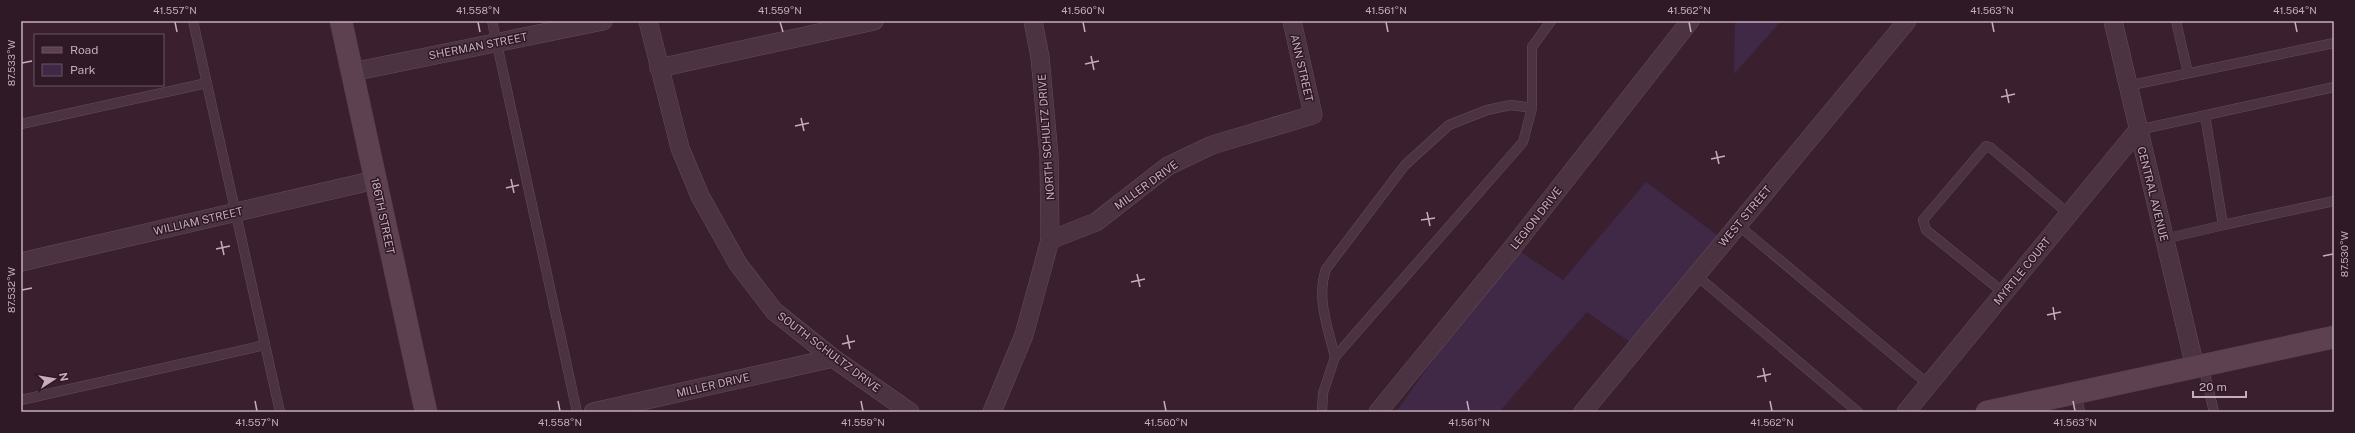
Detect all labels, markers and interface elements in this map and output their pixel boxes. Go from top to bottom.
text: 41.557°N [153,4,197,16]
text: 41.558°N [456,4,500,16]
text: 41.559°N [758,4,802,16]
text: 41.560°N [1061,4,1105,16]
text: 41.561°N [1365,4,1407,16]
text: 41.562°N [1667,4,1711,16]
text: 41.563°N [1970,4,2014,16]
text: 41.564°N [2273,4,2317,16]
street label: SHERMAN STREET [428,30,529,61]
street label: ANN STREET [1288,33,1316,103]
legend [34,34,164,86]
text: 87.533°W [5,39,17,86]
text: Road [70,43,98,57]
text: Park [70,63,96,77]
street label: NORTH SCHULTZ DRIVE [1036,73,1056,200]
street label: CENTRAL AVENUE [2135,145,2171,243]
street label: MILLER DRIVE [1112,158,1180,212]
street label: 186TH STREET [369,177,397,256]
street label: WEST STREET [1716,183,1774,249]
street label: LEGION DRIVE [1508,184,1564,252]
street label: WILLIAM STREET [152,205,244,237]
text: 87.530°W [2338,230,2350,277]
street label: MYRTLE COURT [1991,235,2053,307]
text: 87.532°W [5,266,17,313]
street label: SOUTH SCHULTZ DRIVE [775,309,883,395]
north arrow [34,359,74,399]
text: N [57,371,71,382]
street label: MILLER DRIVE [675,371,751,399]
scale bar [2193,373,2246,399]
text: 20 m [2199,380,2227,394]
text: 41.557°N [235,416,279,428]
text: 41.558°N [538,416,582,428]
text: 41.559°N [841,416,885,428]
text: 41.560°N [1144,416,1188,428]
text: 41.561°N [1448,416,1490,428]
text: 41.562°N [1750,416,1794,428]
text: 41.563°N [2053,416,2097,428]

